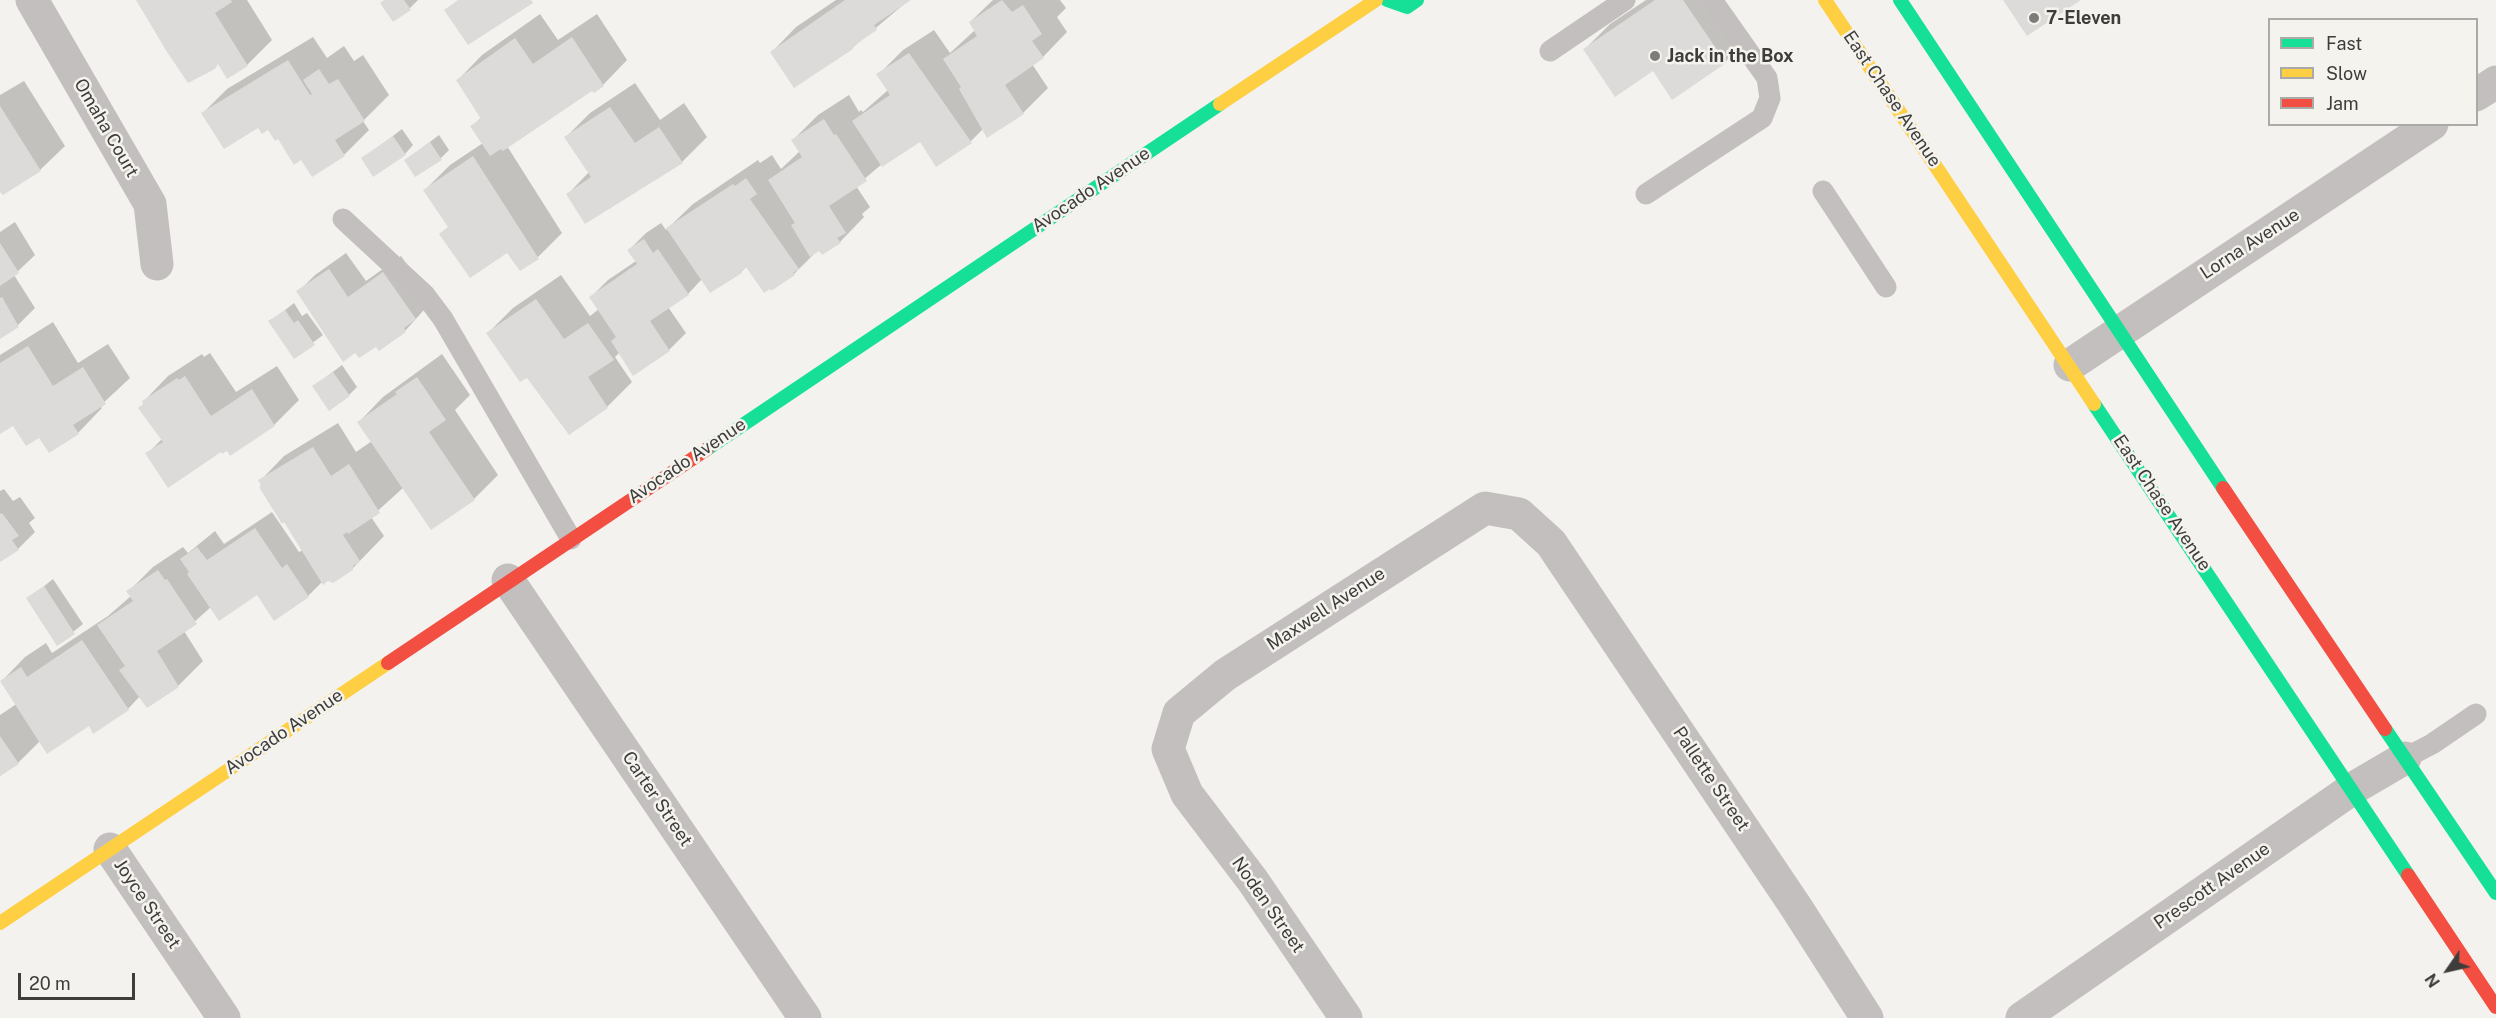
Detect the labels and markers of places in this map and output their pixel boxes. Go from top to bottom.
place label: 7-Eleven [2046,7,2121,29]
marker: 7-Eleven [2027,11,2041,25]
place label: Jack in the Box [1667,45,1794,67]
marker: Jack in the Box [1648,49,1662,63]

